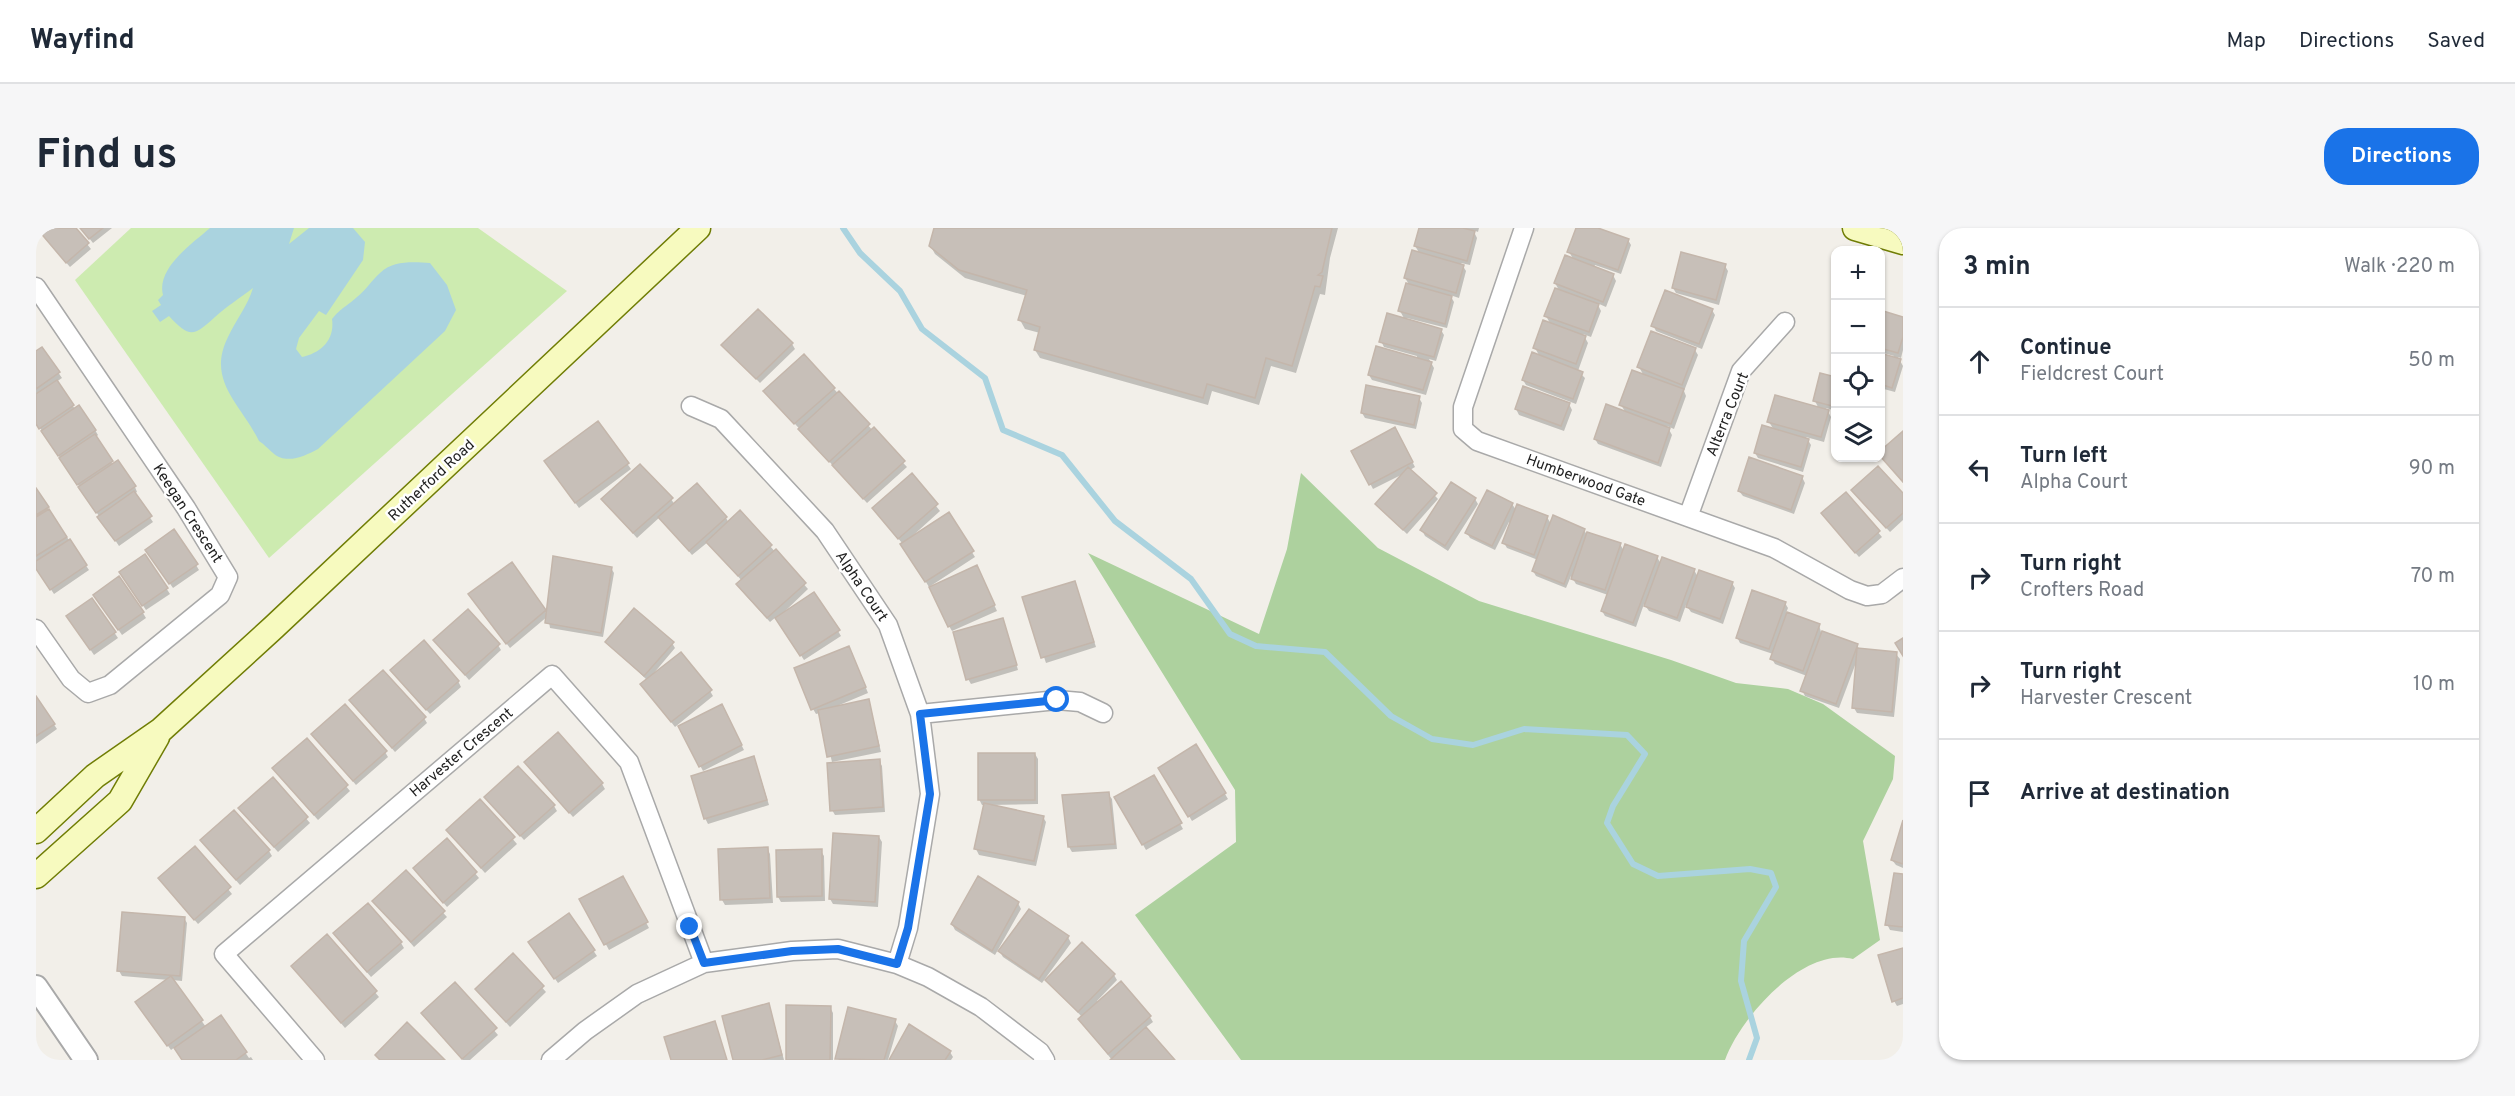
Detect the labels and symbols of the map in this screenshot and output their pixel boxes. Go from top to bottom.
street label: Alterra Court [1703,370,1754,459]
street label: Rutherford Road [385,436,479,526]
street label: Humberwood Gate [1523,451,1648,512]
street label: Keegan Crescent [148,461,226,567]
street label: Alpha Court [830,548,891,626]
route start [1043,686,1069,712]
street label: Harvester Crescent [406,704,518,802]
route end [676,913,702,939]

